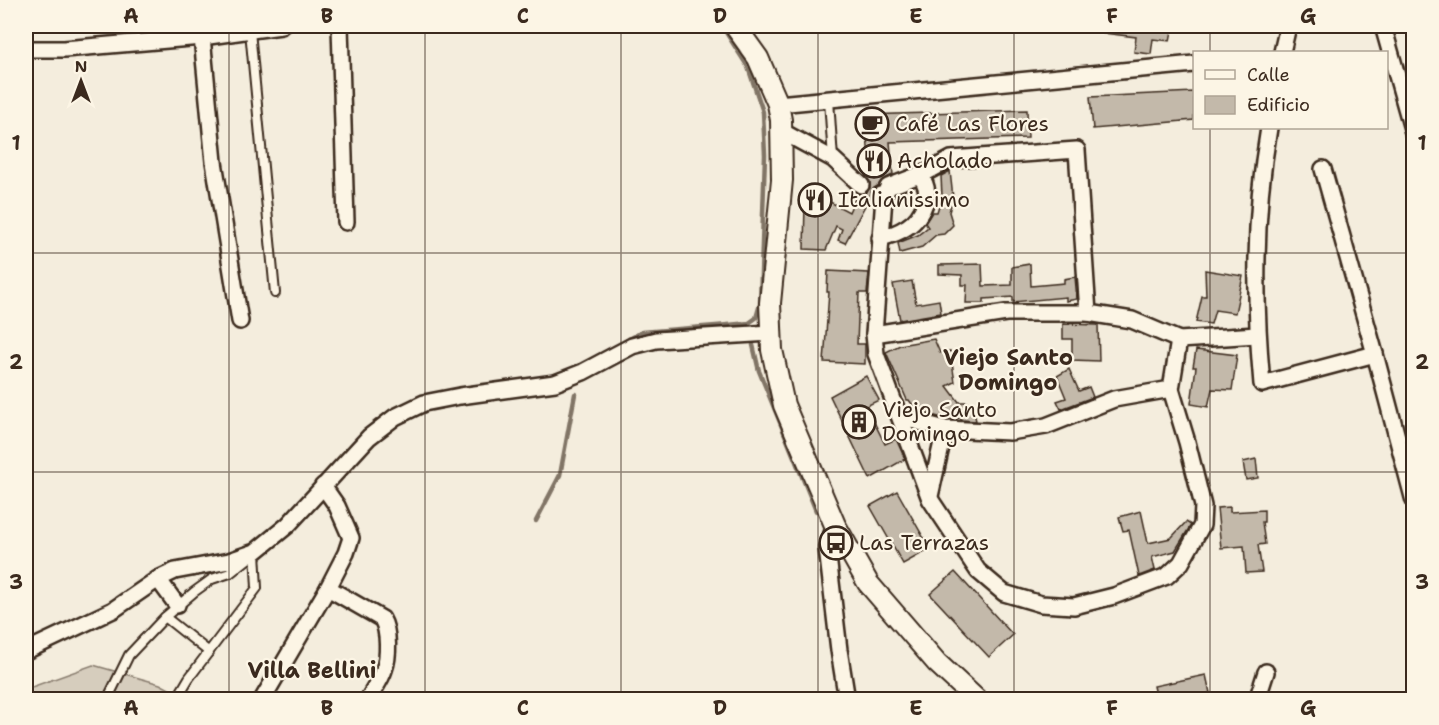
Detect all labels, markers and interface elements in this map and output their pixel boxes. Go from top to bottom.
text: A [123,3,139,29]
text: B [321,3,333,29]
text: C [517,3,529,29]
text: D [713,3,727,29]
text: E [909,3,923,29]
text: F [1106,3,1118,29]
text: G [1300,3,1316,29]
north arrow [51,51,111,111]
legend [1193,51,1388,129]
text: N [75,56,87,77]
text: Calle [1247,63,1290,87]
text: Edificio [1247,93,1310,117]
cafe icon: Café Las Flores [854,106,890,142]
place label: Café Las Flores [895,110,1049,138]
text: 1 [11,130,21,156]
text: 1 [1417,130,1427,156]
restaurant icon: Acholado [856,143,892,179]
place label: Acholado [897,147,993,175]
restaurant icon: Italianissimo [797,182,833,218]
place label: Italianissimo [838,186,970,214]
district label: Viejo Santo Domingo [943,343,1073,397]
text: 2 [9,349,23,375]
text: 2 [1415,349,1429,375]
place label: Viejo Santo Domingo [882,396,997,448]
building icon: Viejo Santo Domingo [841,404,877,440]
bus stop icon: Las Terrazas [818,525,854,561]
place label: Las Terrazas [859,529,989,557]
text: 3 [9,569,23,595]
text: 3 [1415,569,1429,595]
district label: Villa Bellini [248,656,376,685]
text: A [123,695,139,721]
text: B [321,695,333,721]
text: C [517,695,529,721]
text: D [713,695,727,721]
text: E [909,695,923,721]
text: F [1106,695,1118,721]
text: G [1300,695,1316,721]

